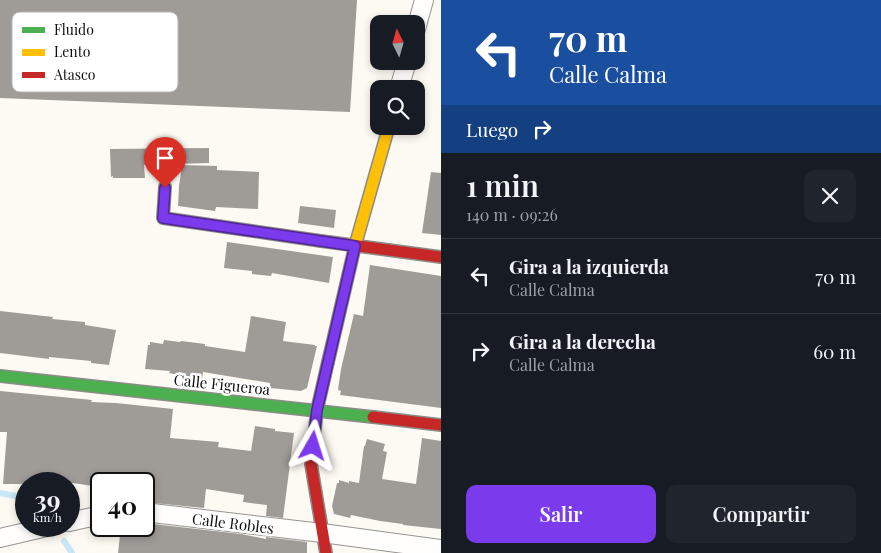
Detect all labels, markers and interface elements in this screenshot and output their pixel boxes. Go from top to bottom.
legend [12,12,178,92]
text: 70 m [549,14,627,61]
north arrow [370,15,425,70]
map controls [370,15,425,135]
text: Fluido [54,20,94,39]
icon: left [466,20,531,85]
text: Lento [54,42,91,61]
text: Calle Calma [549,59,667,89]
text: Atasco [53,65,96,84]
button: search [370,80,425,135]
icon: right [528,115,556,143]
text: Luego [466,116,518,142]
pin [144,137,186,188]
icon: arrive [151,144,179,172]
text: 1 min [466,165,539,205]
button: close [804,170,856,222]
text: 140 m · 09:26 [466,204,558,225]
text: Gira a la izquierda [509,253,669,279]
icon: left [466,262,494,290]
text: 70 m [815,263,856,289]
text: Calle Calma [509,279,595,300]
text: Gira a la derecha [509,328,656,354]
icon: right [466,337,494,365]
text: 60 m [813,338,856,364]
text: Calle Calma [509,354,595,375]
street label: Calle Figueroa [173,369,272,399]
position arrow [286,419,338,471]
speed limit sign: 40 [90,472,155,537]
text: 39 [34,482,61,515]
button: Salir [466,485,656,543]
button: Compartir [666,485,856,543]
street label: Calle Robles [191,508,275,538]
text: km/h [33,509,62,525]

